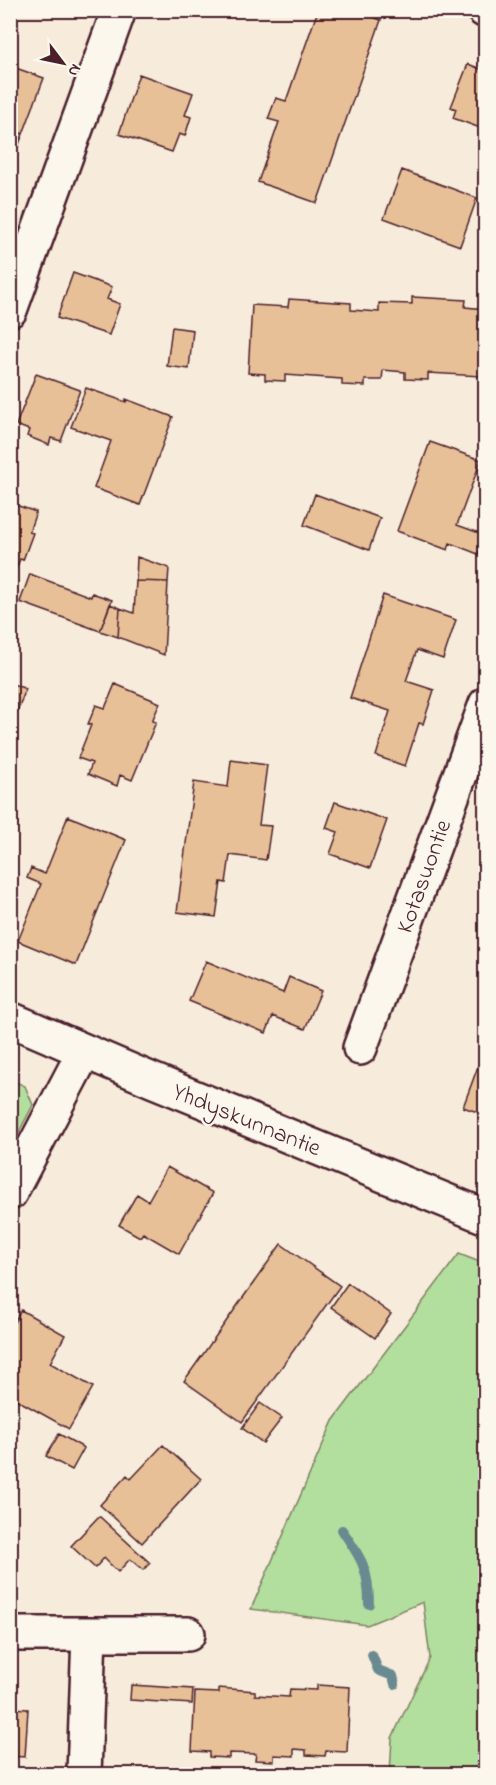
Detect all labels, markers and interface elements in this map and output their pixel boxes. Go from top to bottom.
north arrow [33,33,93,93]
text: N [61,59,87,81]
street label: Kotasuontie [389,815,462,939]
street label: Yhdyskunnantie [166,1076,326,1168]

